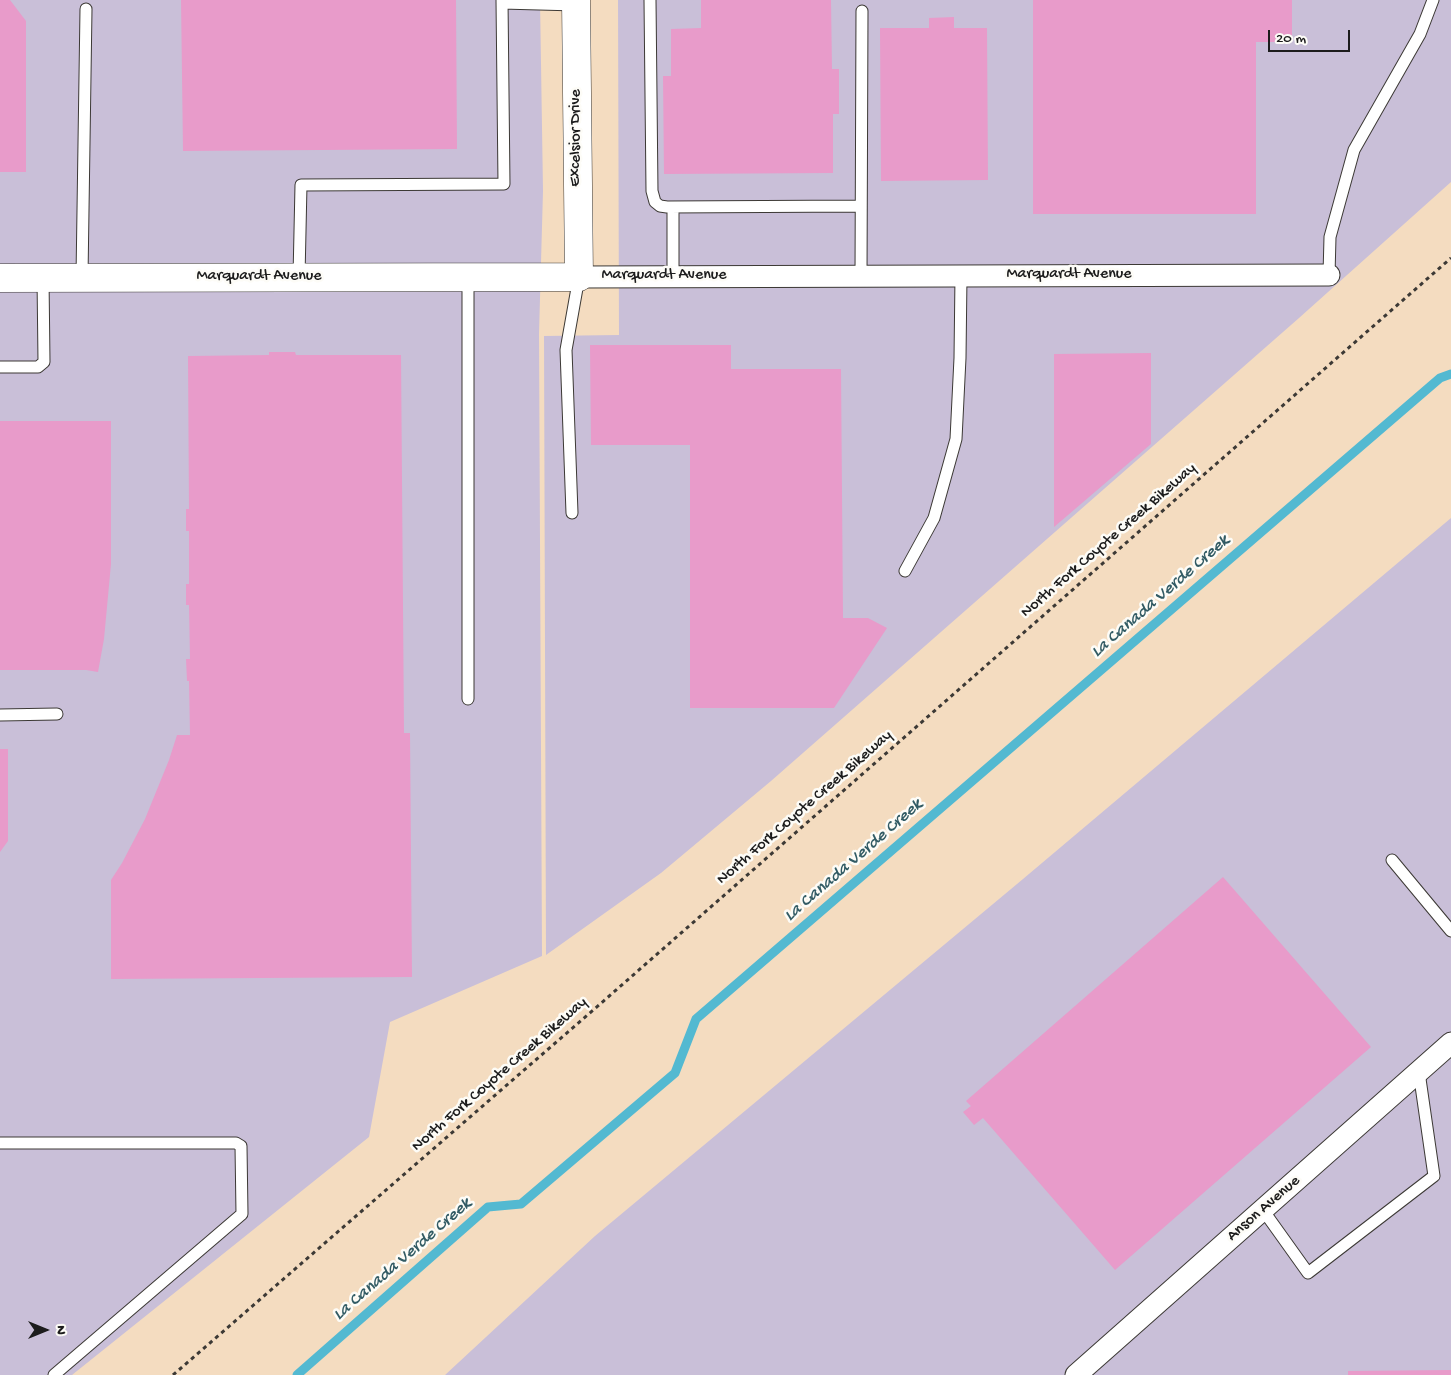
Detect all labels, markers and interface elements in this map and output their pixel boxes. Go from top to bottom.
scale bar [1271,20,1354,52]
text: 20 m [1276,30,1306,48]
street label: Excelsior Drive [567,89,587,187]
street label: Marquardt Avenue [1006,265,1132,285]
street label: Marquardt Avenue [601,266,727,286]
street label: Marquardt Avenue [196,267,322,287]
street label: North Fork Coyote Creek Bikeway [1017,460,1201,622]
water label: La Canada Verde Creek [1087,531,1235,663]
street label: North Fork Coyote Creek Bikeway [713,727,897,889]
water label: La Canada Verde Creek [780,795,928,927]
street label: North Fork Coyote Creek Bikeway [408,994,592,1156]
street label: Anson Avenue [1223,1172,1305,1246]
water label: La Canada Verde Creek [329,1194,477,1326]
north arrow [20,1305,70,1355]
text: N [52,1325,69,1335]

